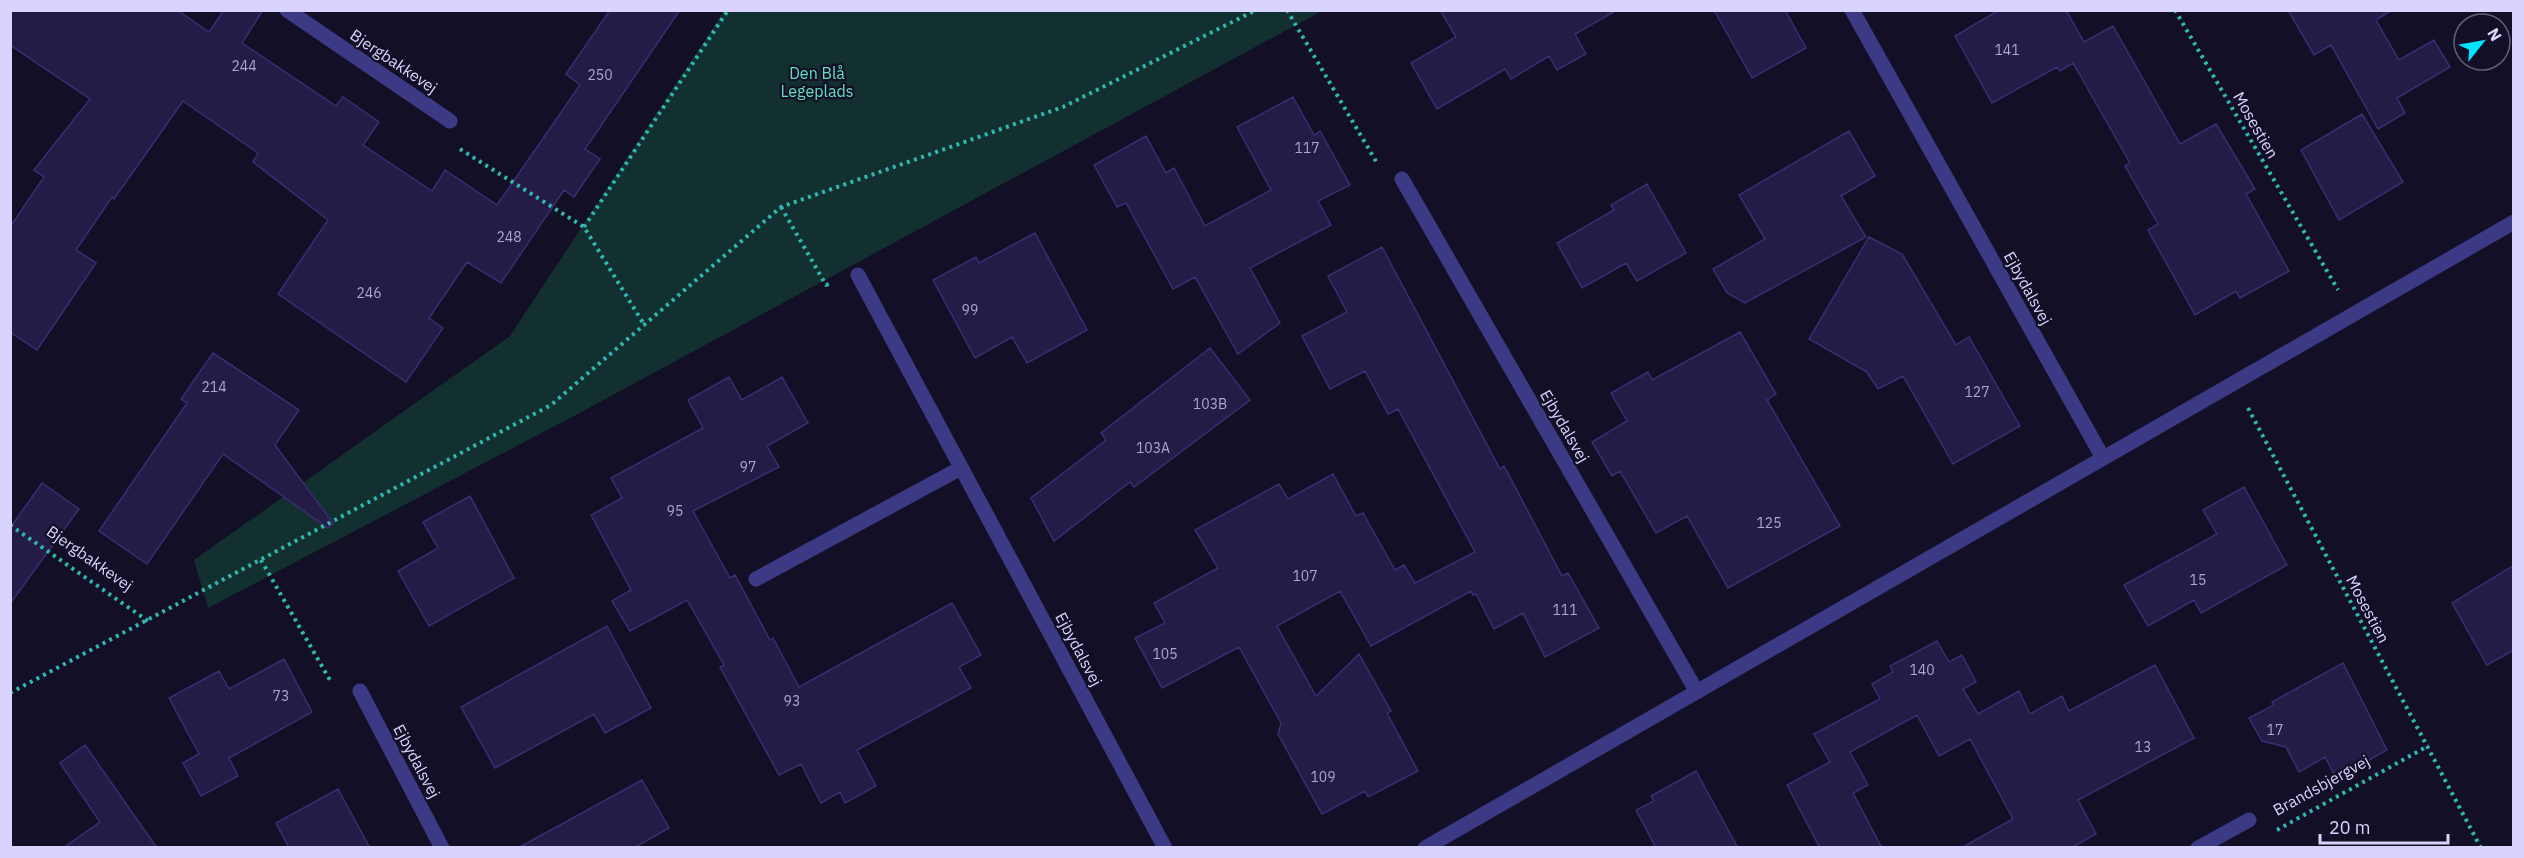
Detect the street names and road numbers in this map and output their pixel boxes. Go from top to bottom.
street label: Bjergbakkevej [347,25,441,97]
street label: Mosestien [2229,88,2283,162]
street label: Ejbydalsvej [2000,248,2056,328]
street label: Ejbydalsvej [1536,386,1594,466]
street label: Bjergbakkevej [43,521,137,595]
street label: Mosestien [2342,572,2394,646]
street label: Ejbydalsvej [1051,609,1107,689]
street label: Ejbydalsvej [389,721,445,801]
street label: Brandsbjergvej [2269,750,2373,820]

